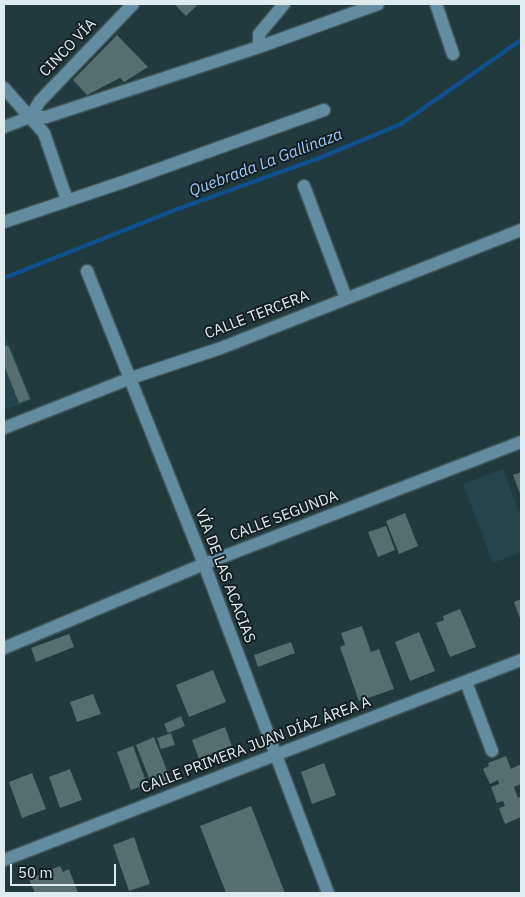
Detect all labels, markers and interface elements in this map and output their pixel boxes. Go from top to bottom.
street label: CINCO VÍA [36,15,100,81]
water label: Quebrada La Gallinaza [187,125,345,201]
street label: CALLE TERCERA [202,287,312,343]
street label: CALLE SEGUNDA [227,487,341,545]
street label: VÍA DE LAS ACACIAS [191,506,259,646]
street label: CALLE PRIMERA JUAN DÍAZ ÁREA A [139,693,373,797]
scale bar [12,854,119,886]
text: 50 m [18,863,53,882]

